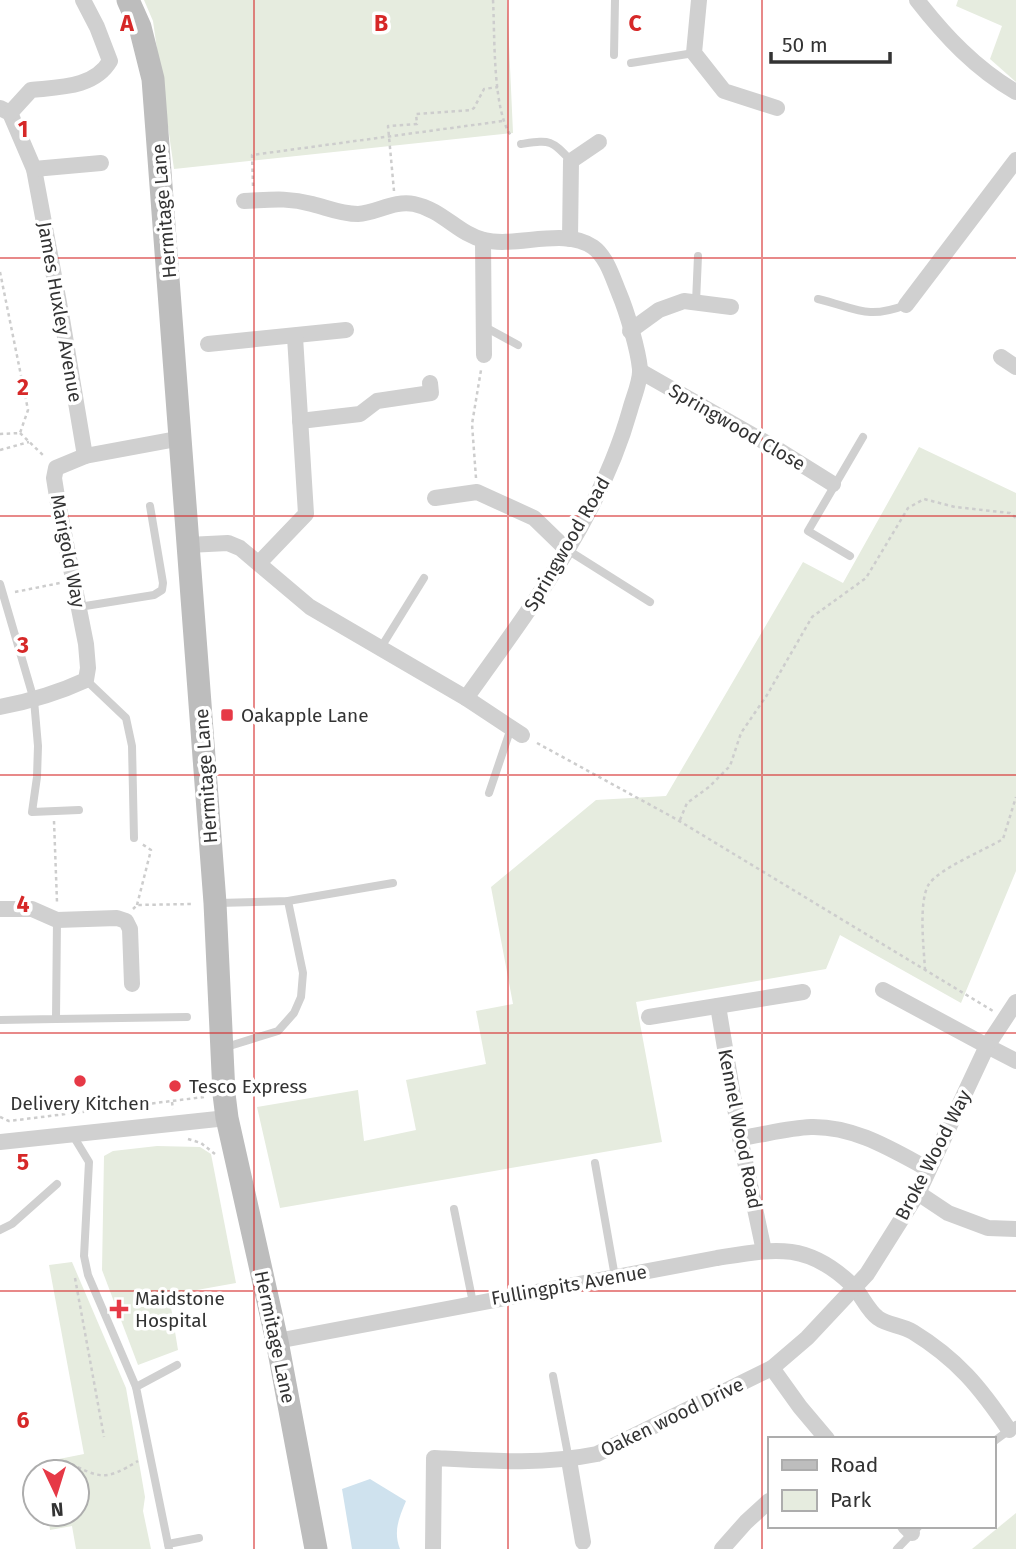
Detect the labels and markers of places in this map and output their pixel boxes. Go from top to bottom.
place label: Oakapple Lane [241,704,369,727]
marker: Oakapple Lane [219,707,235,723]
marker: Delivery Kitchen [72,1073,88,1089]
place label: Tesco Express [189,1075,307,1098]
marker: Tesco Express [167,1078,183,1094]
place label: Delivery Kitchen [10,1092,150,1115]
place label: Maidstone Hospital [135,1287,225,1332]
marker: Maidstone Hospital [109,1299,129,1319]

